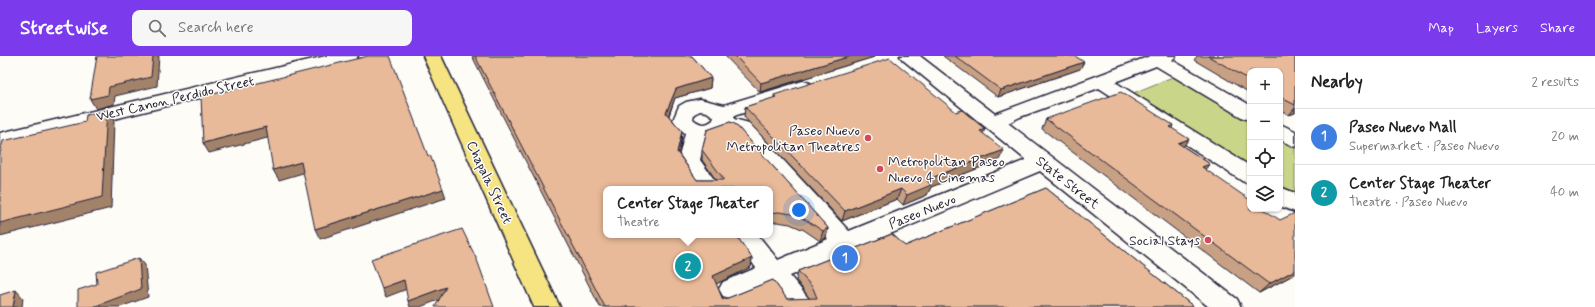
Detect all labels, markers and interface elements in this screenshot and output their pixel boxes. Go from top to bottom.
search box [132,10,412,46]
text: Streetwise [20,16,108,41]
icon: search [146,17,168,39]
text: Search here [178,18,254,38]
text: Map [1428,19,1454,37]
text: Layers [1476,19,1518,37]
text: Share [1540,19,1575,37]
map controls [1247,68,1283,212]
button: + [1247,68,1283,104]
text: Nearby [1311,71,1363,93]
street label: West Canon Perdido Street [95,72,256,126]
text: 2 results [1532,74,1579,91]
button: − [1247,104,1283,140]
text: Paseo Nuevo Mall [1349,118,1457,138]
place label: Paseo Nuevo Metropolitan Theatres [726,122,860,156]
text: 1 [1321,128,1327,145]
text: 20 m [1551,128,1579,145]
marker: Paseo Nuevo Metropolitan Theatres [863,133,873,143]
street label: Chapala Street [462,138,516,227]
text: Supermarket · Paseo Nuevo [1349,138,1499,155]
button: locate [1247,140,1283,176]
street label: State Street [1032,152,1104,214]
place label: Metropolitan Paseo Nuevo 4 Cinemas [888,153,1005,187]
marker: Metropolitan Paseo Nuevo 4 Cinemas [875,164,885,174]
text: Center Stage Theater [1349,174,1491,194]
button: layers [1247,176,1283,212]
text: 2 [1321,184,1327,201]
text: 40 m [1550,184,1579,201]
popup [603,186,773,238]
street label: Paseo Nuevo [886,190,959,234]
text: Center Stage Theater [617,194,759,214]
text: Theatre · Paseo Nuevo [1349,194,1467,211]
your location [789,200,809,220]
text: Theatre [617,214,660,231]
place label: Social Stays [1129,232,1200,250]
marker: Social Stays [1203,235,1213,245]
pin: 1 [832,243,858,273]
pin: 2 [675,251,701,281]

